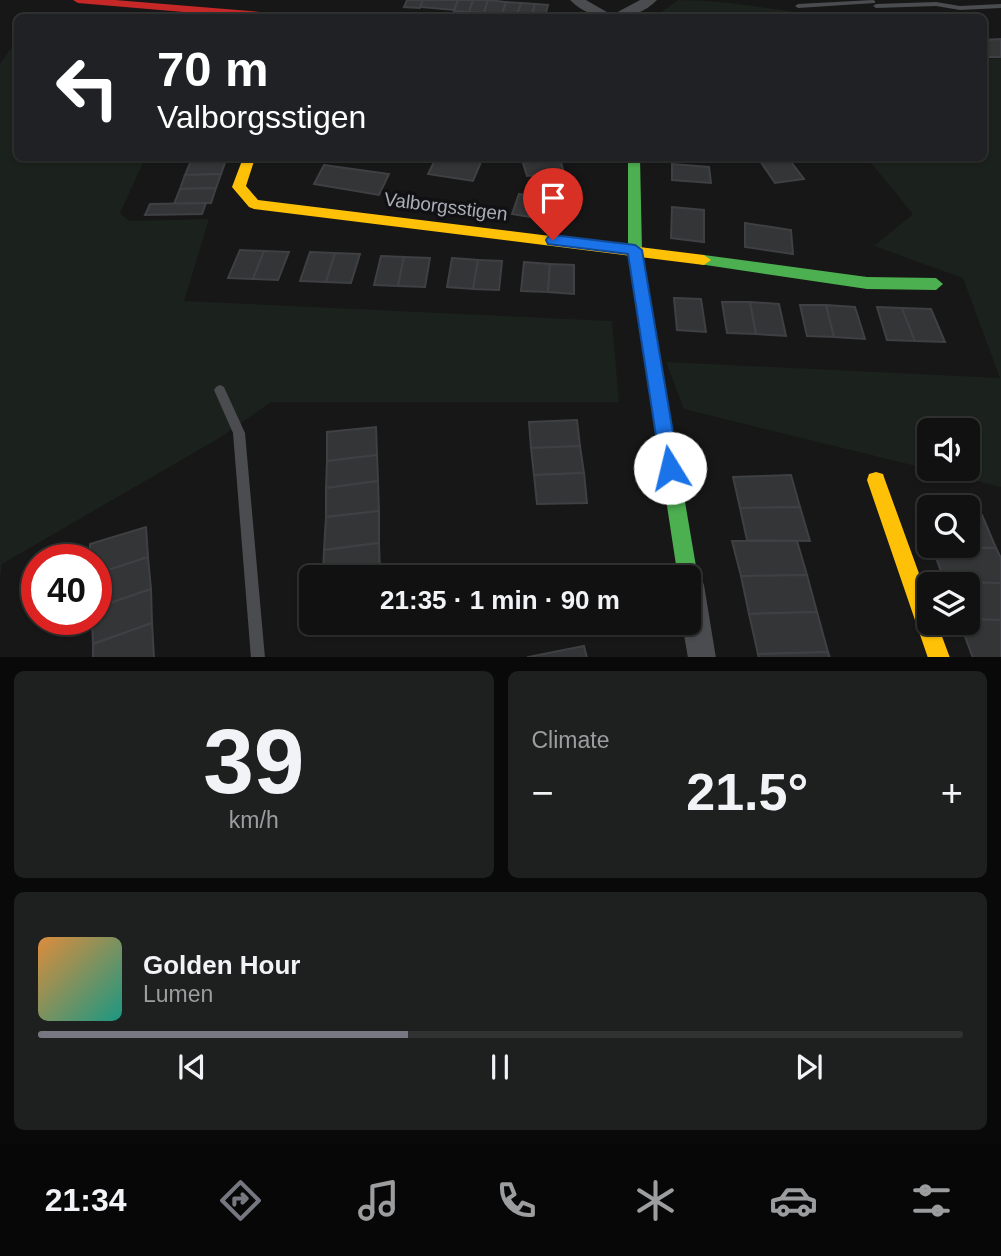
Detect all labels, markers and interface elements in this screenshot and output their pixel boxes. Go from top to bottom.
icon: left [42,42,133,133]
text: 70 m [157,42,269,96]
text: Valborgsstigen [157,99,366,135]
pin [523,168,583,240]
icon: arrive [534,179,572,217]
street label: Valborgsstigen [383,189,509,224]
map controls [917,418,980,635]
button: sound [917,418,980,481]
position arrow [633,431,707,505]
button: search [917,495,980,558]
speed limit sign: 40 [21,544,112,635]
button: layers [917,572,980,635]
text: 21:35 · 1 min · 90 m [380,585,620,615]
text: 39 [203,711,304,812]
text: Climate [532,727,609,753]
text: 21.5° [686,763,808,821]
text: − [532,772,554,814]
text: + [941,772,963,814]
text: km/h [229,807,279,833]
text: Golden Hour [143,950,300,980]
text: Lumen [143,981,213,1007]
icon: previous [173,1048,211,1086]
icon: pause [481,1048,519,1086]
icon: next [790,1048,828,1086]
icon: directions [216,1176,265,1225]
icon: music [354,1176,403,1225]
icon: phone [492,1176,541,1225]
icon: climate [631,1176,680,1225]
icon: car [769,1176,818,1225]
icon: filters [907,1176,956,1225]
text: 21:34 [45,1182,126,1218]

